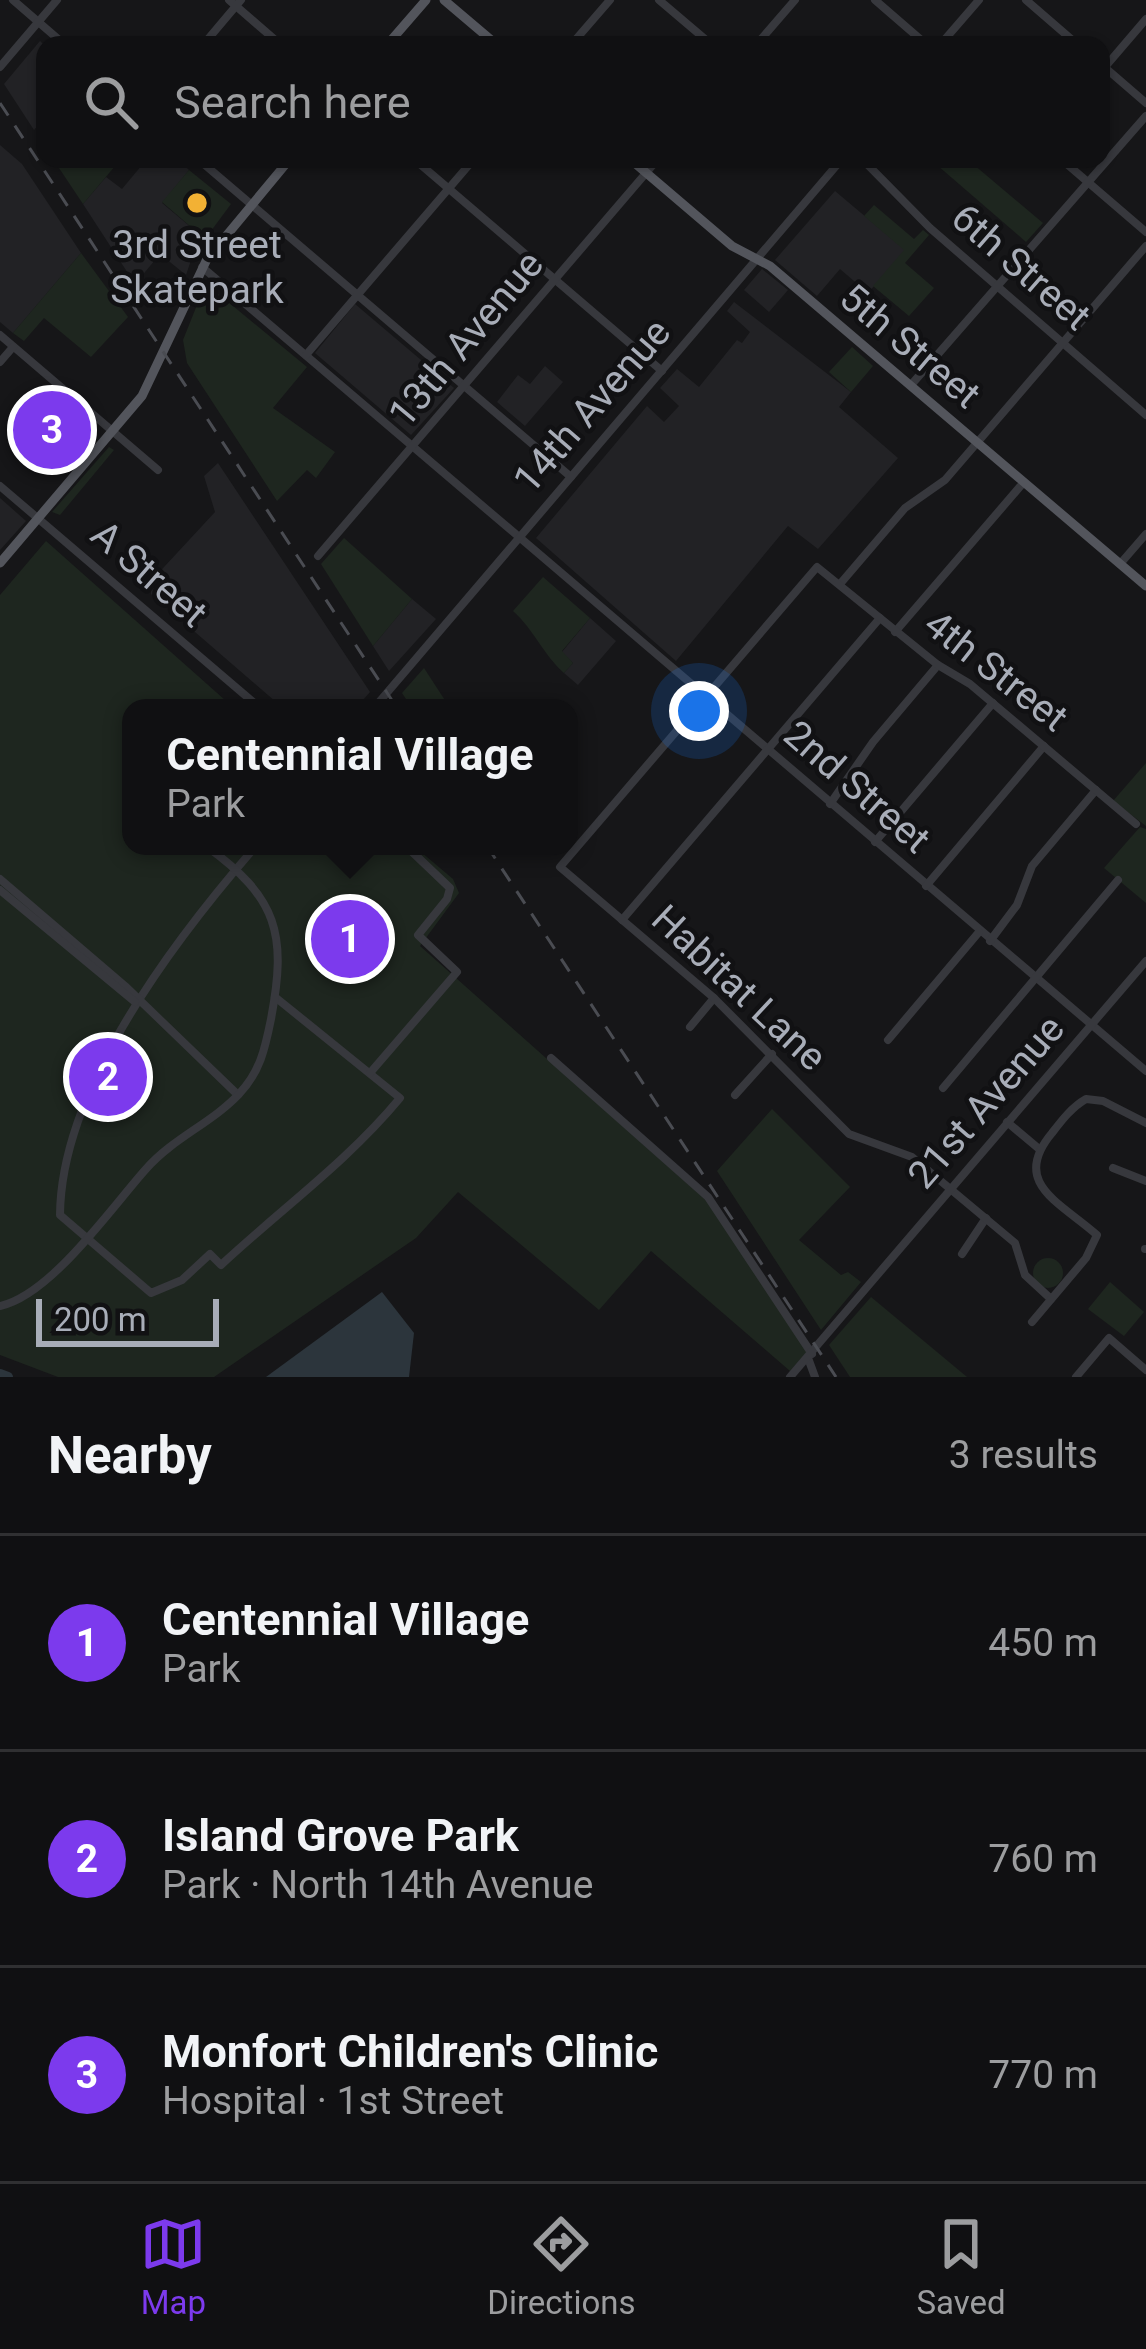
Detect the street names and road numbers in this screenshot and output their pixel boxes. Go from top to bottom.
street label: 6th Street [942,194,1100,340]
street label: 13th Avenue [379,242,553,436]
street label: 5th Street [831,274,989,418]
street label: 14th Avenue [504,310,680,502]
street label: A Street [82,511,216,637]
street label: 4th Street [915,601,1077,741]
street label: 2nd Street [775,711,939,863]
street label: Habitat Lane [642,896,836,1080]
street label: 21st Avenue [898,1006,1074,1198]

